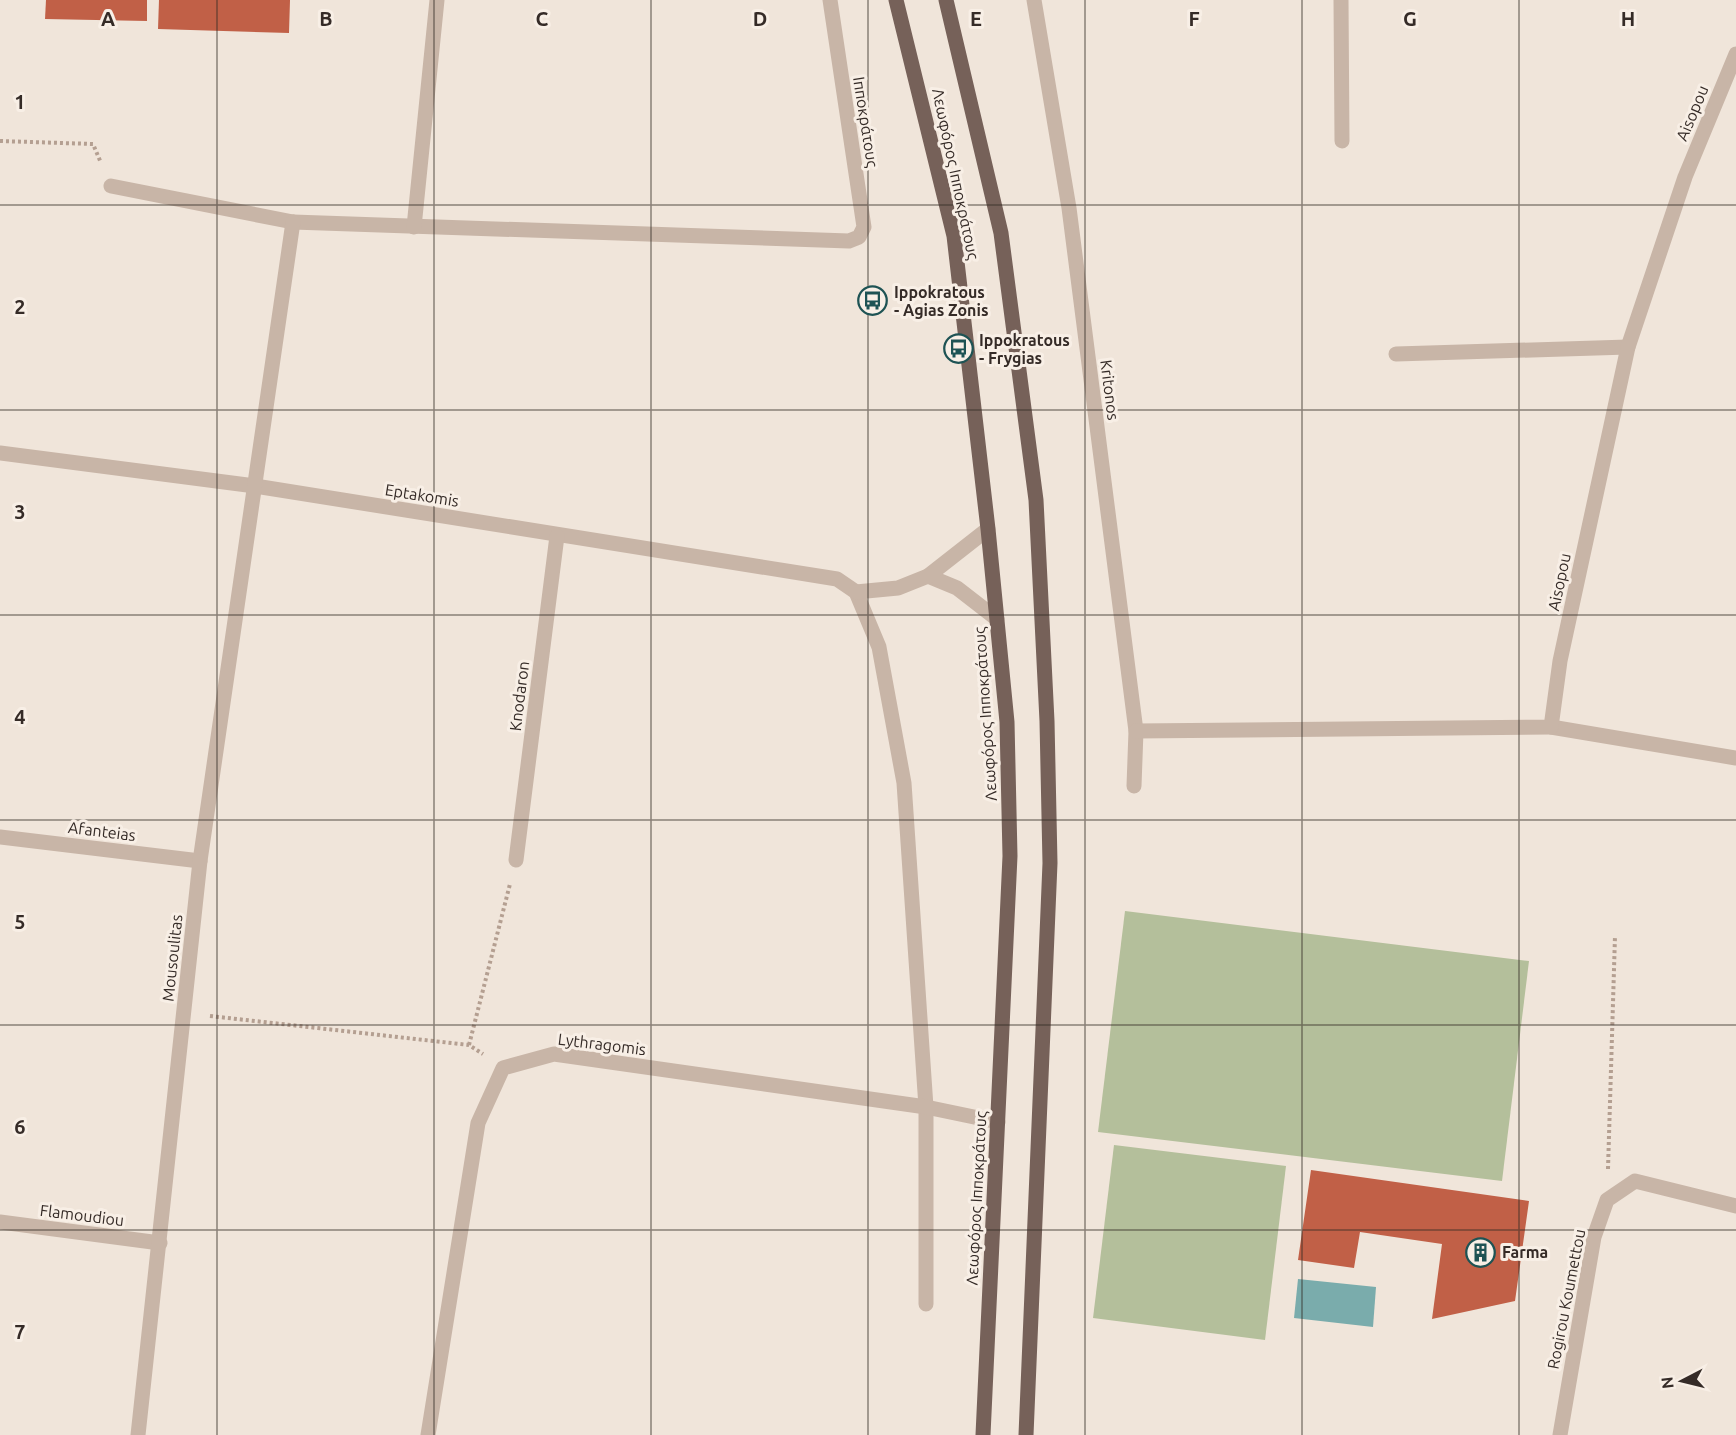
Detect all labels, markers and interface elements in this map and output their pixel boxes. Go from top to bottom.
text: A [101,7,115,30]
text: B [319,7,333,30]
text: C [536,7,549,30]
text: D [753,7,767,30]
text: E [970,7,982,30]
text: F [1188,7,1200,30]
text: G [1403,7,1417,30]
text: H [1621,7,1635,30]
street label: Ιπποκράτους [849,75,882,169]
street label: Aisopou [1672,83,1712,143]
street label: Λεωφόρος Ιπποκράτους [928,87,983,261]
text: 1 [14,90,26,113]
place label: Ippokratous - Agias Zonis [894,283,988,319]
bus stop icon: Ippokratous - Agias Zonis [857,285,889,317]
text: 2 [14,295,26,318]
place label: Ippokratous - Frygias [979,331,1070,367]
bus stop icon: Ippokratous - Frygias [942,333,974,365]
street label: Kritonos [1097,359,1123,421]
street label: Eptakomis [384,480,460,510]
text: 3 [14,500,26,523]
street label: Aisopou [1544,552,1574,612]
street label: Λεωφόρος Ιπποκράτους [970,626,1001,802]
street label: Knodaron [506,660,532,732]
text: 4 [14,705,26,728]
street label: Afanteias [67,818,137,844]
text: 5 [14,910,26,933]
street label: Mousoulitas [158,914,186,1002]
street label: Lythragomis [557,1030,647,1058]
street label: Λεωφόρος Ιπποκράτους [962,1110,991,1286]
text: 6 [14,1115,26,1138]
street label: Flamoudiou [39,1201,125,1229]
street label: Rogirou Koumettou [1544,1227,1588,1371]
building icon: Farma [1465,1236,1497,1268]
place label: Farma [1502,1243,1548,1261]
text: 7 [14,1320,26,1343]
north arrow [1652,1351,1712,1411]
text: N [1657,1376,1677,1390]

